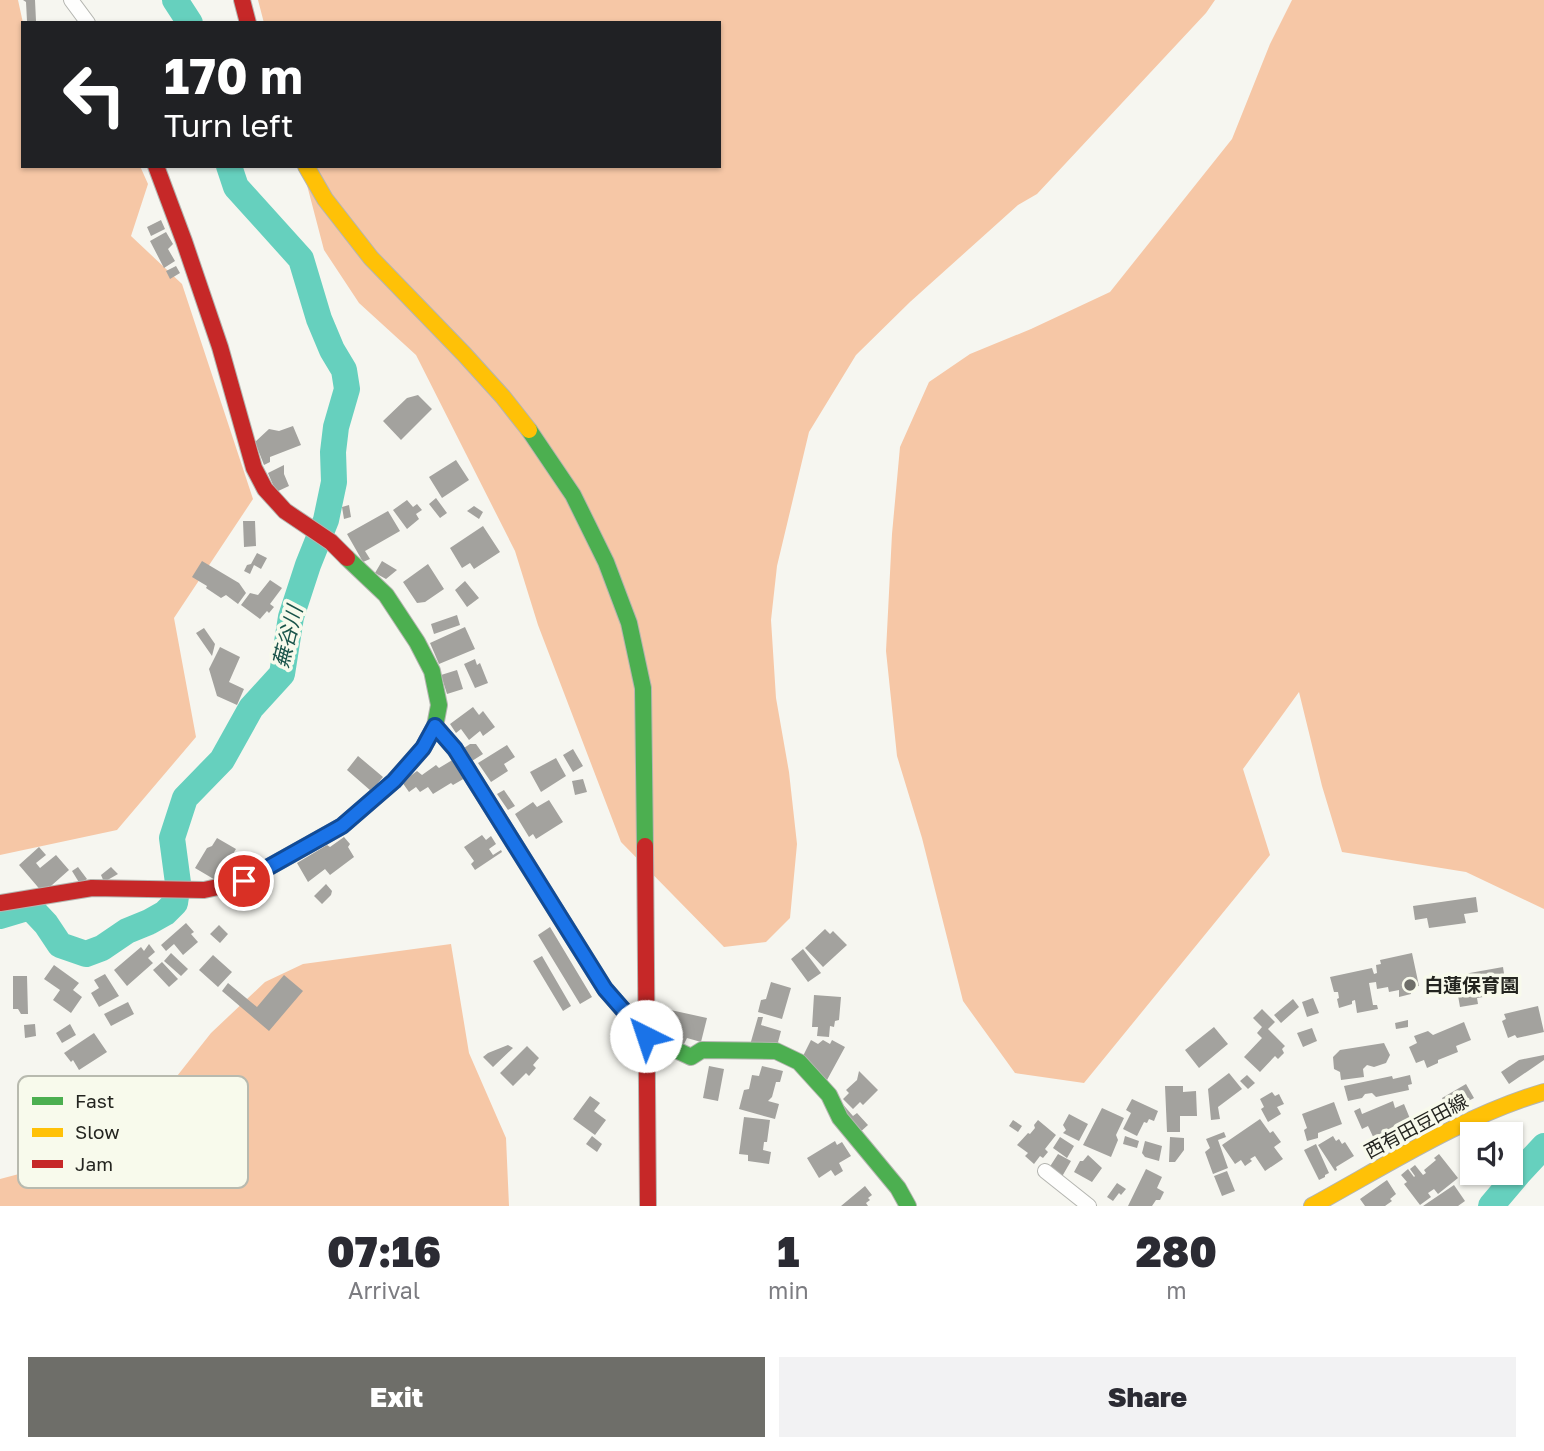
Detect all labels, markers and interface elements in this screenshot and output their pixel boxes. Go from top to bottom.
text: 170 m [164,46,303,105]
icon: left [49,49,140,140]
text: Turn left [164,106,293,144]
water label: 蕪谷川 [267,601,308,670]
pin [214,851,274,911]
icon: arrive [225,862,263,900]
place label: 白蓮保育園 [1424,973,1519,996]
marker: 白蓮保育園 [1402,977,1418,993]
position arrow [609,999,683,1073]
legend [18,1076,248,1188]
text: Fast [75,1089,114,1112]
street label: 西有田豆田線 [1360,1089,1471,1162]
text: Slow [75,1120,120,1143]
map controls [1460,1122,1523,1185]
button: sound [1460,1122,1523,1185]
text: Jam [75,1152,113,1175]
text: 07:16 [327,1226,441,1276]
text: 1 [777,1226,799,1276]
text: 280 [1136,1226,1217,1276]
text: Arrival [348,1276,420,1304]
text: min [768,1276,809,1304]
text: m [1166,1276,1187,1304]
button: Exit [28,1357,765,1437]
button: Share [779,1357,1516,1437]

